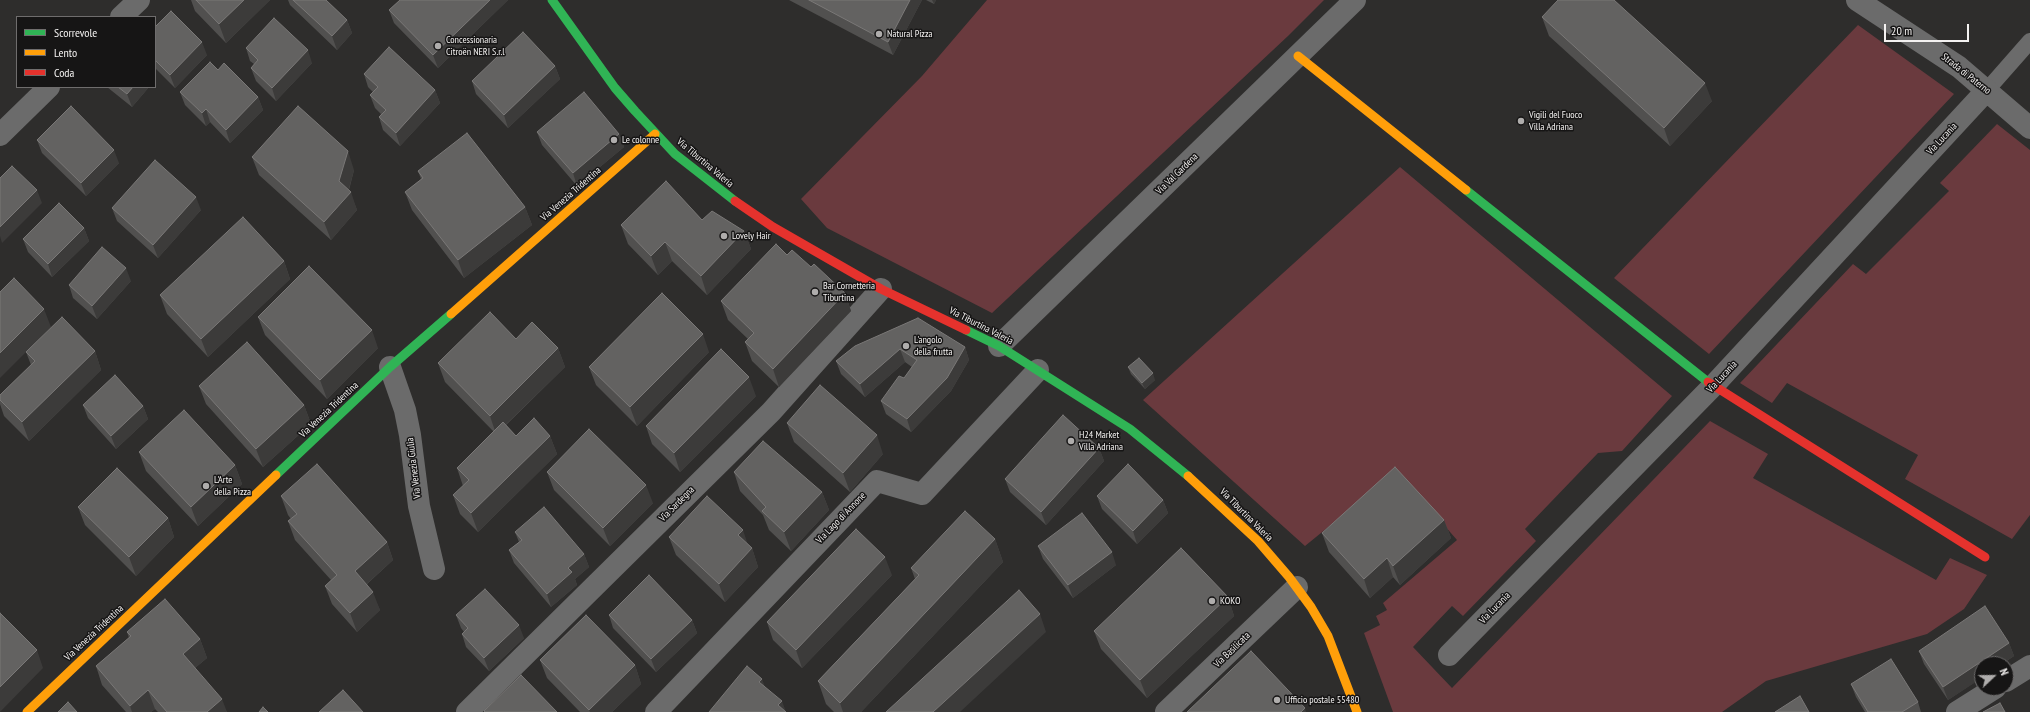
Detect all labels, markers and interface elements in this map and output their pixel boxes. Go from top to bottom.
legend [16,16,156,88]
scale bar [1886,16,1971,42]
text: 20 m [1891,23,1912,38]
text: Scorrevole [54,25,97,40]
place label: Natural Pizza [887,28,933,40]
marker: Natural Pizza [874,29,884,39]
place label: Concessionaria Citroën NERI S.r.l [446,34,505,58]
marker: Concessionaria Citroën NERI S.r.l [433,41,443,51]
text: Lento [54,45,77,60]
street label: Strada di Paterno [1939,51,1993,97]
text: Coda [54,65,74,80]
place label: Vigili del Fuoco Villa Adriana [1529,109,1582,132]
marker: Vigili del Fuoco Villa Adriana [1516,116,1526,126]
street label: Via Lucania [1924,121,1960,157]
place label: Le colonne [622,134,659,146]
marker: Le colonne [609,135,619,145]
street label: Via Tiburtina Valeria [674,136,736,190]
street label: Via Val Gardena [1153,151,1201,197]
street label: Via Venezia Tridentina [538,164,604,224]
place label: Lovely Hair [732,230,770,242]
marker: Lovely Hair [719,231,729,241]
place label: Bar Cornetteria Tiburtina [823,280,875,304]
marker: Bar Cornetteria Tiburtina [810,287,820,297]
street label: Via Tiburtina Valeria [947,305,1015,347]
place label: L'angolo della frutta [914,334,952,358]
marker: L'angolo della frutta [901,341,911,351]
street label: Via Lucania [1704,359,1740,395]
street label: Via Venezia Tridentina [297,380,361,440]
place label: H24 Market Villa Adriana [1079,429,1123,452]
marker: H24 Market Villa Adriana [1066,436,1076,446]
street label: Via Venezia Giulia [404,437,424,499]
place label: L'Arte della Pizza [214,474,251,498]
marker: L'Arte della Pizza [201,481,211,491]
street label: Via Sardegna [657,484,697,524]
street label: Via Tiburtina Valeria [1217,486,1275,544]
street label: Via Lago di Annone [814,490,868,546]
street label: Via Lucania [1477,590,1513,626]
place label: KOKO [1220,595,1240,607]
marker: KOKO [1207,596,1217,606]
street label: Via Venezia Tridentina [62,603,126,663]
street label: Via Basilicata [1211,630,1253,670]
north arrow [1974,656,2014,696]
text: N [1997,666,2012,677]
place label: Ufficio postale 55480 [1285,694,1359,706]
marker: Ufficio postale 55480 [1272,695,1282,705]

